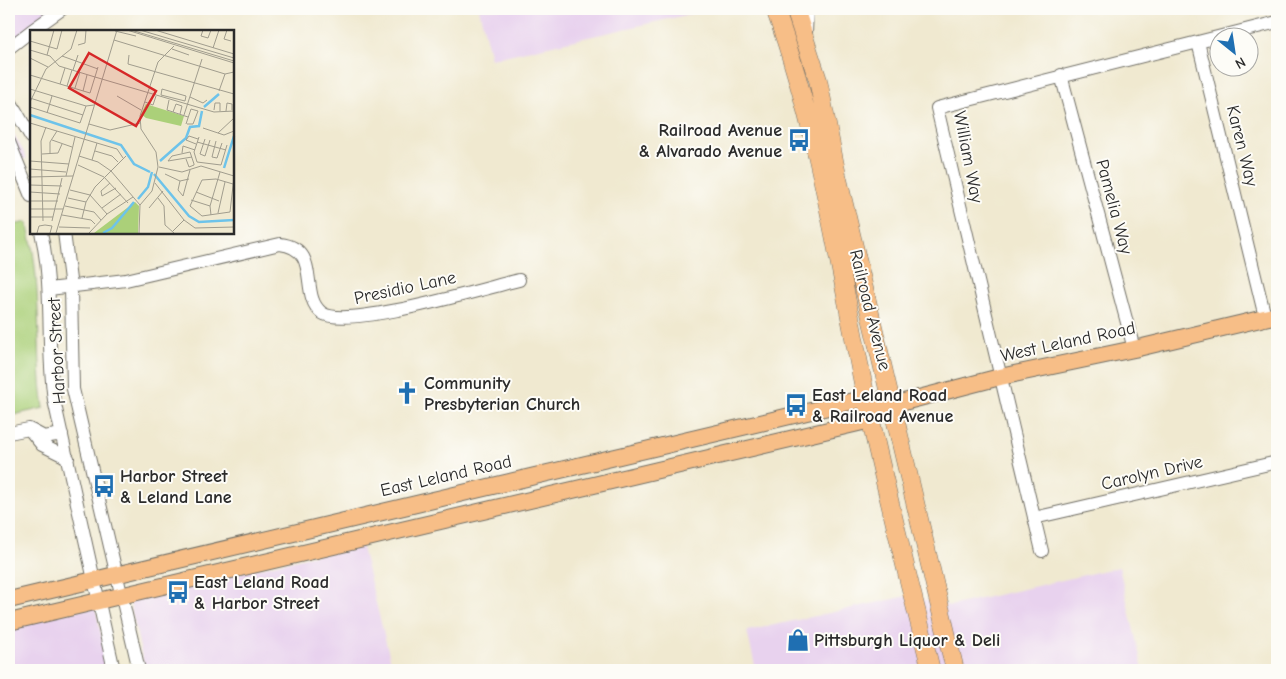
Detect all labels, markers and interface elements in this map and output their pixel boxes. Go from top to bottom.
north arrow [1208,28,1258,78]
inset map [30,30,234,234]
text: N [1232,53,1248,72]
street label: Karen Way [1222,103,1262,190]
street label: William Way [949,109,987,206]
place label: Railroad Avenue & Alvarado Avenue [639,120,782,162]
bus stop icon: Railroad Avenue & Alvarado Avenue [786,127,812,153]
street label: Pamelia Way [1091,157,1137,258]
street label: Railroad Avenue [845,247,895,373]
street label: Presidio Lane [352,267,458,309]
street label: Harbor Street [44,296,70,405]
street label: West Leland Road [999,317,1137,367]
place label: Community Presbyterian Church [424,373,580,415]
church icon: Community Presbyterian Church [394,380,420,406]
place label: East Leland Road & Railroad Avenue [812,385,953,427]
bus stop icon: East Leland Road & Railroad Avenue [783,392,809,418]
street label: East Leland Road [378,451,514,501]
street label: Carolyn Drive [1099,451,1205,495]
place label: Harbor Street & Leland Lane [120,466,232,508]
bus stop icon: Harbor Street & Leland Lane [91,473,117,499]
place label: East Leland Road & Harbor Street [194,572,329,614]
bus stop icon: East Leland Road & Harbor Street [165,579,191,605]
shop icon: Pittsburgh Liquor & Deli [785,627,811,653]
place label: Pittsburgh Liquor & Deli [814,630,1000,651]

